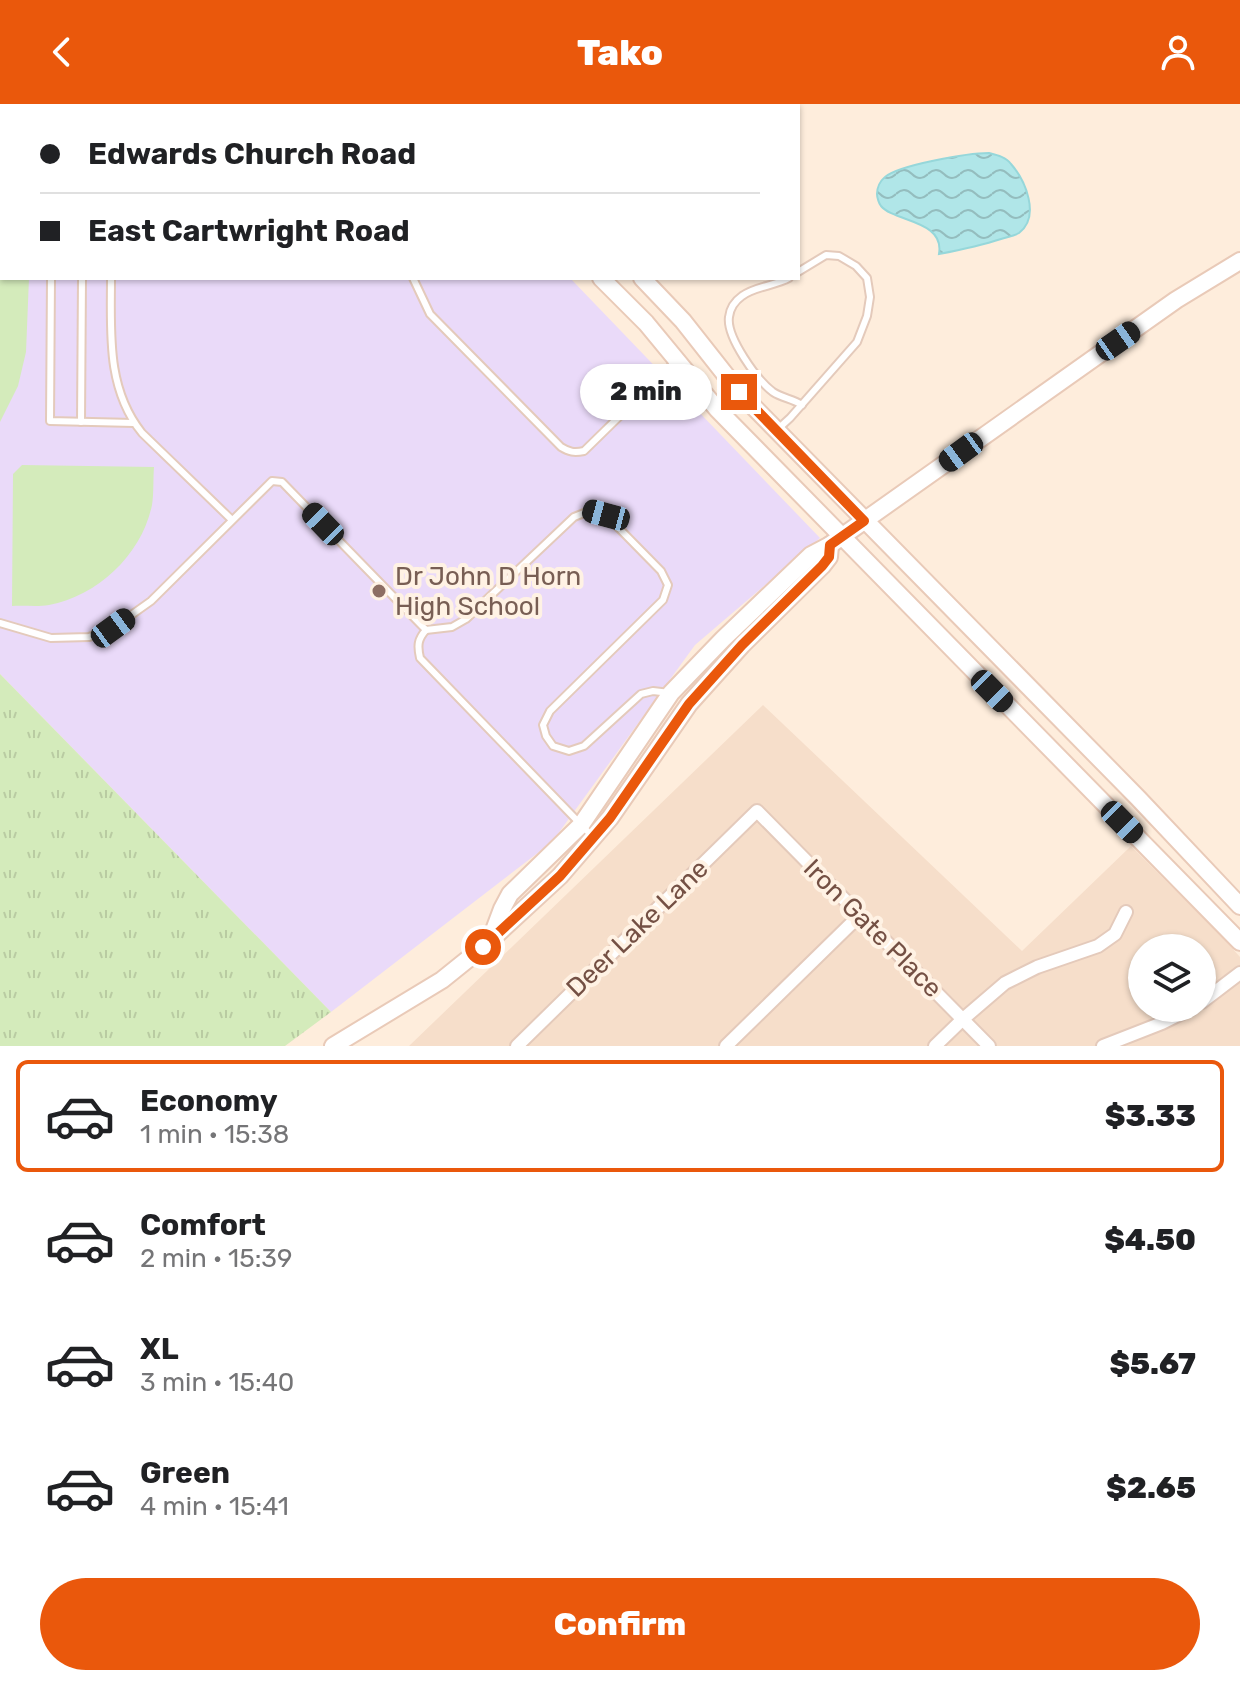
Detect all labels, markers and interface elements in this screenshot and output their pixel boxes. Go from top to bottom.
icon: back [40,30,84,74]
icon: person [1156,30,1200,74]
text: Tako [577,31,663,74]
text: Edwards Church Road [88,136,416,172]
text: East Cartwright Road [88,213,410,249]
car [1091,317,1145,365]
callout: 2 min [579,364,711,420]
route end [721,374,757,410]
text: 2 min [610,376,682,407]
car [935,428,987,476]
car [580,497,632,533]
car [298,498,348,550]
place label: Dr John D Horn High School [395,561,581,622]
marker: Dr John D Horn High School [370,582,388,600]
car [87,604,139,652]
car [967,666,1017,716]
car [1097,797,1147,847]
street label: Deer Lake Lane [560,853,715,1004]
street label: Iron Gate Place [797,853,948,1004]
route start [465,929,501,965]
map controls [1128,934,1216,1022]
button: layers [1128,934,1216,1022]
icon: car [44,1080,116,1152]
text: Economy [140,1083,278,1119]
text: $3.33 [1105,1098,1196,1134]
text: 1 min · 15:38 [140,1119,289,1150]
icon: car [44,1204,116,1276]
text: Comfort [140,1207,266,1243]
text: $4.50 [1104,1222,1196,1258]
text: 2 min · 15:39 [140,1243,292,1274]
icon: car [44,1328,116,1400]
text: XL [140,1331,179,1367]
text: $5.67 [1109,1346,1196,1382]
text: 3 min · 15:40 [140,1367,294,1398]
icon: car [44,1452,116,1524]
text: Green [140,1455,230,1491]
text: $2.65 [1106,1470,1196,1506]
text: 4 min · 15:41 [140,1491,289,1522]
button: Confirm [40,1578,1200,1670]

